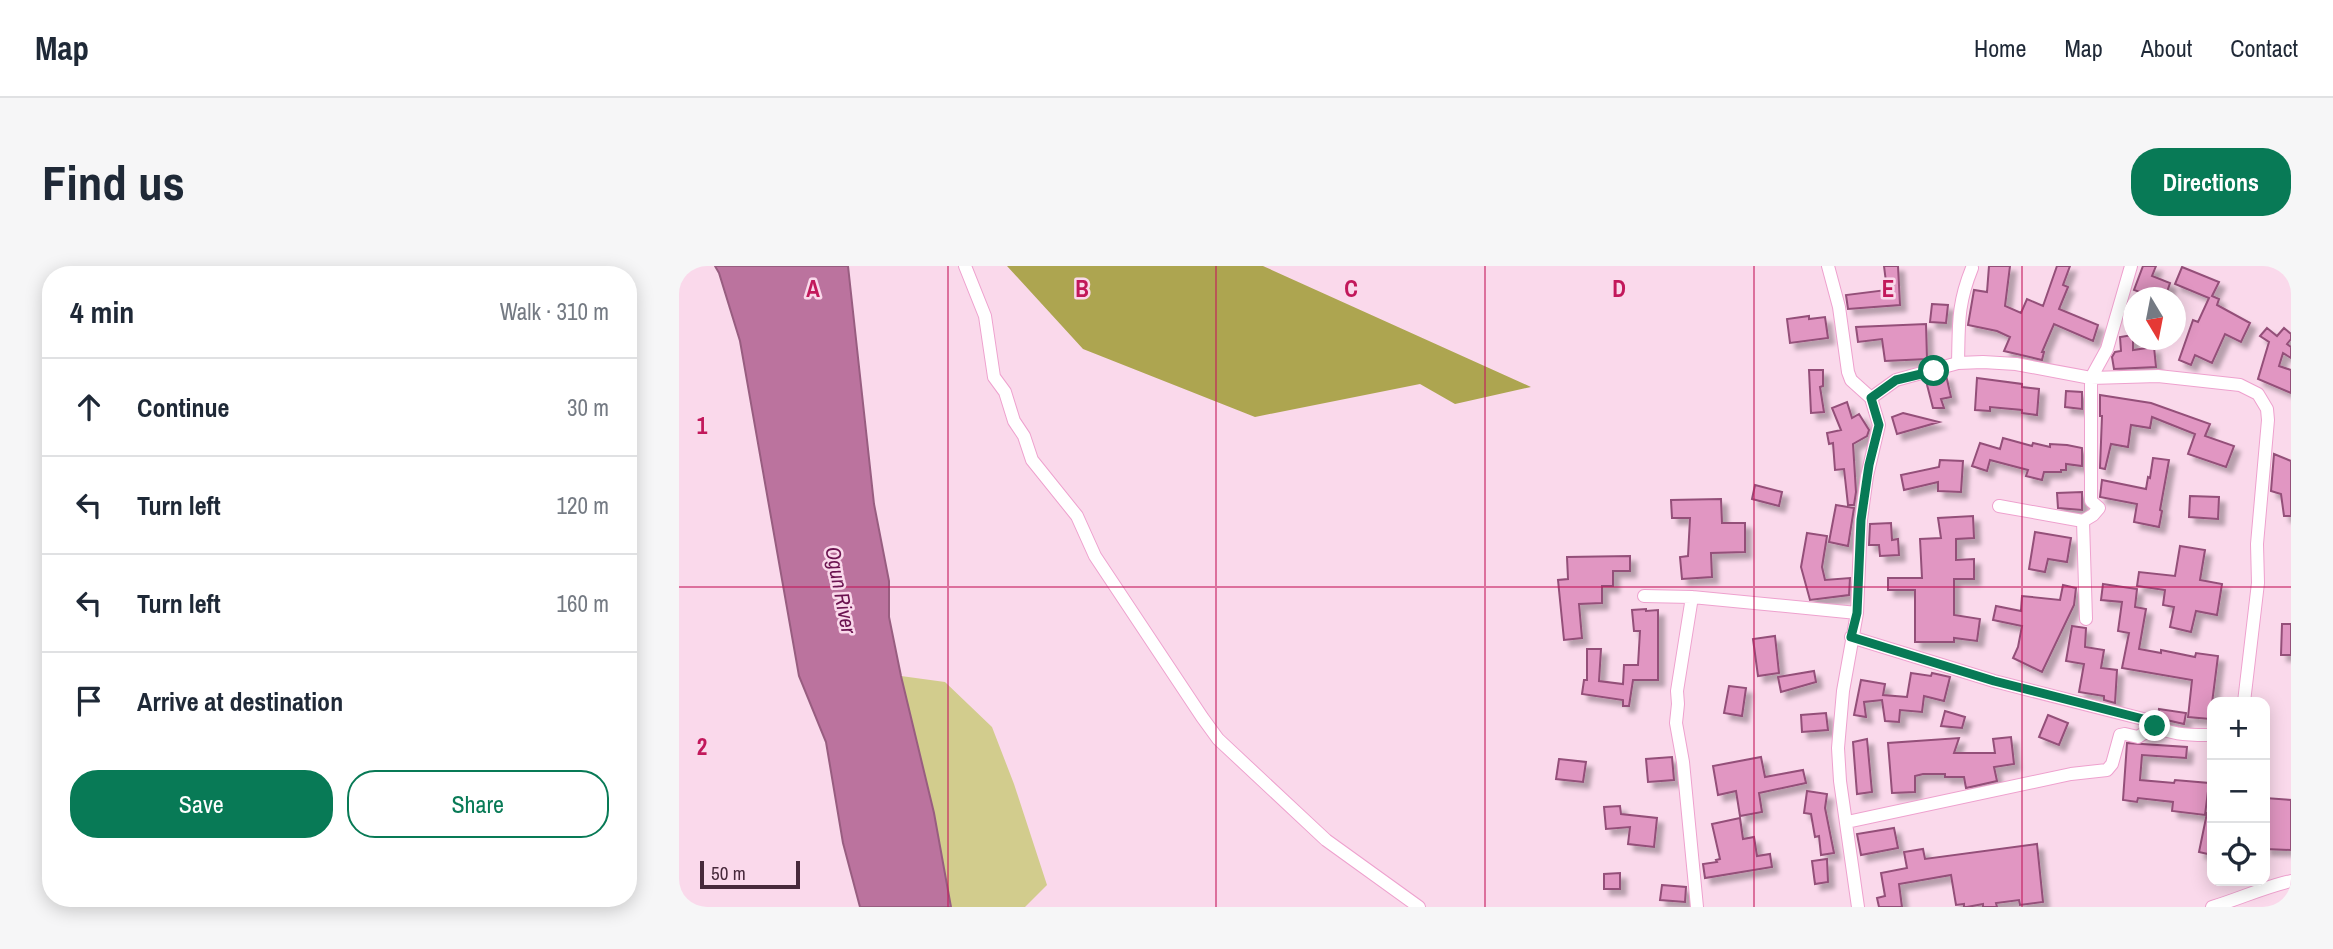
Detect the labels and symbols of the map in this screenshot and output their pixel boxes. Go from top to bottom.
text: A [806,273,820,304]
text: B [1075,273,1089,304]
text: C [1344,273,1358,304]
text: D [1612,273,1626,304]
text: E [1882,273,1894,304]
north arrow [2123,287,2186,350]
route start [1918,355,1949,386]
text: 1 [697,410,708,441]
water label: Ogun River [818,544,864,637]
route end [2139,710,2170,741]
text: 2 [697,731,707,762]
scale bar [700,858,800,890]

